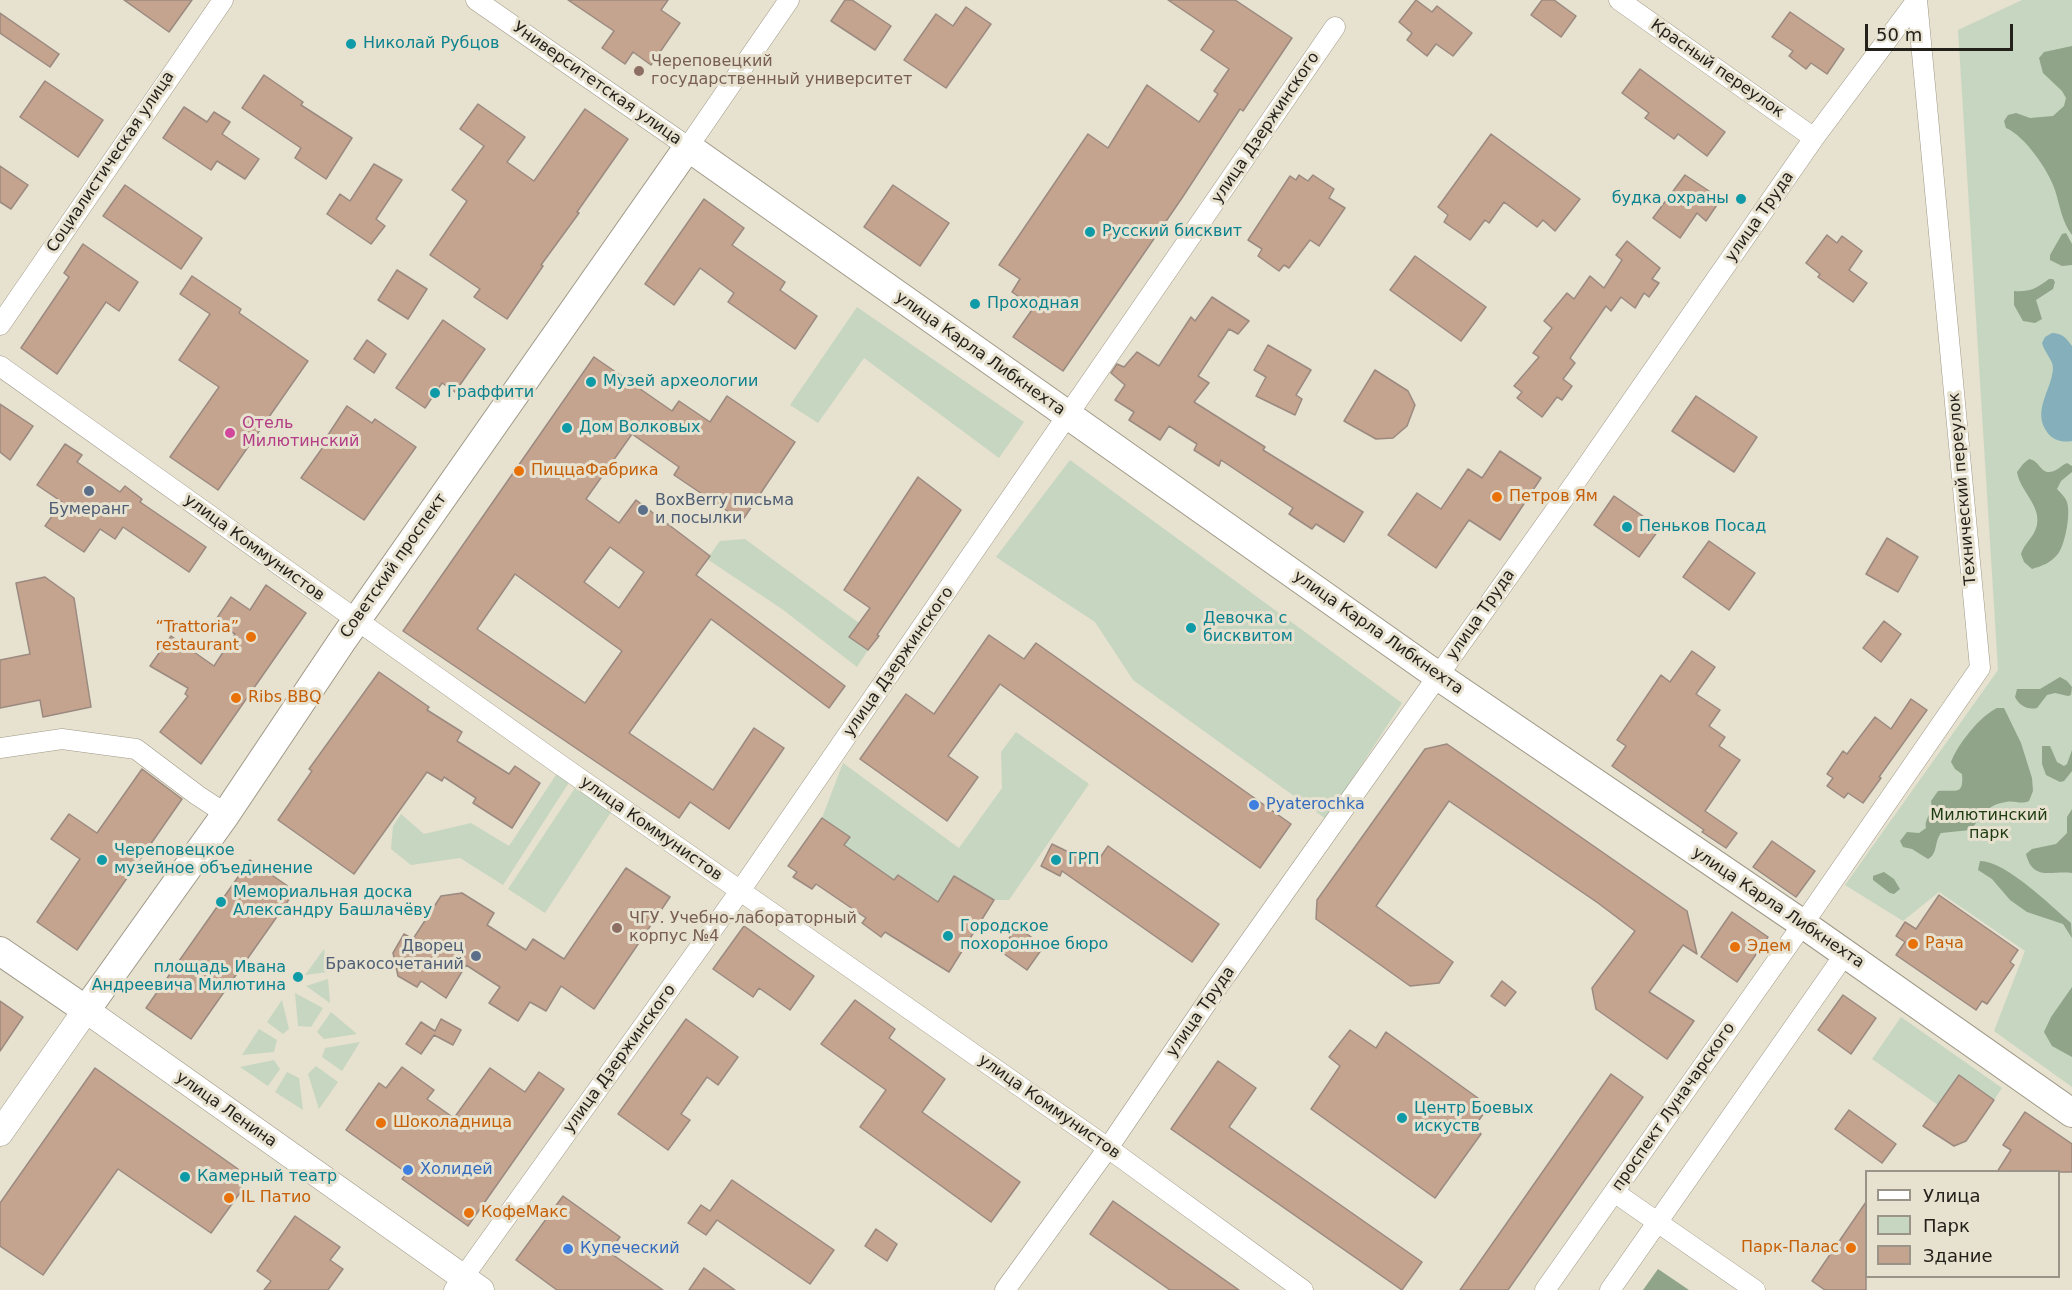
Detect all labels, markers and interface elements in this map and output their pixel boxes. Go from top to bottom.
scale bar [1868,12,2016,50]
street label: Красный переулок [1647,16,1787,122]
street label: Университетская улица [509,18,685,150]
text: 50 m [1876,24,1922,45]
place label: Николай Рубцов [363,34,499,54]
marker: Николай Рубцов [344,37,358,51]
street label: улица Дзержинского [1208,49,1324,207]
place label: Череповецкий государственный университет [651,52,912,90]
marker: Череповецкий государственный университет [632,64,646,78]
street label: Социалистическая улица [43,68,179,256]
street label: улица Труда [1722,168,1798,266]
place label: будка охраны [1612,189,1729,209]
marker: будка охраны [1734,192,1748,206]
place label: Русский бисквит [1102,222,1242,242]
marker: Русский бисквит [1083,225,1097,239]
street label: улица Карла Либкнехта [891,288,1069,420]
place label: Проходная [987,294,1079,314]
marker: Проходная [968,297,982,311]
place label: Музей археологии [603,372,758,392]
marker: Музей археологии [584,375,598,389]
place label: Граффити [447,383,534,403]
marker: Граффити [428,386,442,400]
street label: Технический переулок [1945,392,1981,586]
place label: Отель Милютинский [242,414,359,452]
place label: Дом Волковых [579,418,700,438]
marker: Дом Волковых [560,421,574,435]
marker: Отель Милютинский [223,426,237,440]
place label: ПиццаФабрика [531,461,658,481]
marker: ПиццаФабрика [512,464,526,478]
marker: Бумеранг [82,484,96,498]
place label: Петров Ям [1509,487,1598,507]
street label: Советский проспект [337,490,451,642]
marker: Петров Ям [1490,490,1504,504]
street label: улица Коммунистов [180,491,328,605]
place label: BoxBerry письма и посылки [655,491,794,529]
place label: Бумеранг [48,500,130,520]
marker: BoxBerry письма и посылки [636,503,650,517]
place label: Пеньков Посад [1639,517,1766,537]
marker: Пеньков Посад [1620,520,1634,534]
street label: улица Труда [1443,566,1519,664]
street label: улица Карла Либкнехта [1289,567,1467,699]
street label: улица Дзержинского [840,583,958,741]
place label: Девочка с бисквитом [1203,609,1293,647]
place label: “Trattoria” restaurant [155,618,239,656]
marker: Девочка с бисквитом [1184,621,1198,635]
marker: “Trattoria” restaurant [244,630,258,644]
place label: Ribs BBQ [248,688,322,708]
marker: Ribs BBQ [229,691,243,705]
street label: улица Коммунистов [576,773,726,885]
place label: Pyaterochka [1266,795,1365,815]
marker: Pyaterochka [1247,798,1261,812]
park label: Милютинский парк [1930,806,2048,844]
place label: Череповецкое музейное объединение [114,841,313,879]
street label: улица Карла Либкнехта [1688,843,1868,973]
place label: ГРП [1068,850,1099,870]
marker: Череповецкое музейное объединение [95,853,109,867]
marker: ГРП [1049,853,1063,867]
place label: Мемориальная доска Александру Башлачёву [233,883,432,921]
marker: Мемориальная доска Александру Башлачёву [214,895,228,909]
place label: ЧГУ. Учебно-лабораторный корпус №4 [629,909,857,947]
place label: Городское похоронное бюро [960,917,1108,955]
marker: ЧГУ. Учебно-лабораторный корпус №4 [610,921,624,935]
marker: Городское похоронное бюро [941,929,955,943]
place label: Рача [1925,934,1964,954]
place label: Дворец Бракосочетаний [325,937,464,975]
place label: Эдем [1747,937,1791,957]
marker: Рача [1906,937,1920,951]
marker: Эдем [1728,940,1742,954]
marker: Дворец Бракосочетаний [469,949,483,963]
place label: площадь Ивана Андреевича Милютина [92,958,286,996]
street label: улица Труда [1163,963,1239,1061]
marker: площадь Ивана Андреевича Милютина [291,970,305,984]
street label: улица Дзержинского [560,981,680,1137]
street label: проспект Луначарского [1608,1019,1740,1195]
street label: улица Коммунистов [974,1051,1124,1163]
street label: улица Ленина [172,1068,280,1152]
place label: Центр Боевых искуств [1414,1099,1533,1137]
marker: Центр Боевых искуств [1395,1111,1409,1125]
place label: Шоколадница [393,1113,512,1133]
marker: Шоколадница [374,1116,388,1130]
place label: Холидей [420,1160,493,1180]
marker: Холидей [401,1163,415,1177]
place label: Камерный театр [197,1167,337,1187]
marker: Камерный театр [178,1170,192,1184]
legend [1865,1170,2060,1278]
text: Улица [1923,1185,1980,1206]
place label: IL Патио [241,1188,311,1208]
marker: IL Патио [222,1191,236,1205]
place label: КофеМакс [481,1203,568,1223]
marker: КофеМакс [462,1206,476,1220]
text: Парк [1923,1215,1970,1236]
place label: Парк-Палас [1741,1238,1839,1258]
place label: Купеческий [580,1239,680,1259]
marker: Парк-Палас [1844,1241,1858,1255]
marker: Купеческий [561,1242,575,1256]
text: Здание [1923,1245,1993,1266]

